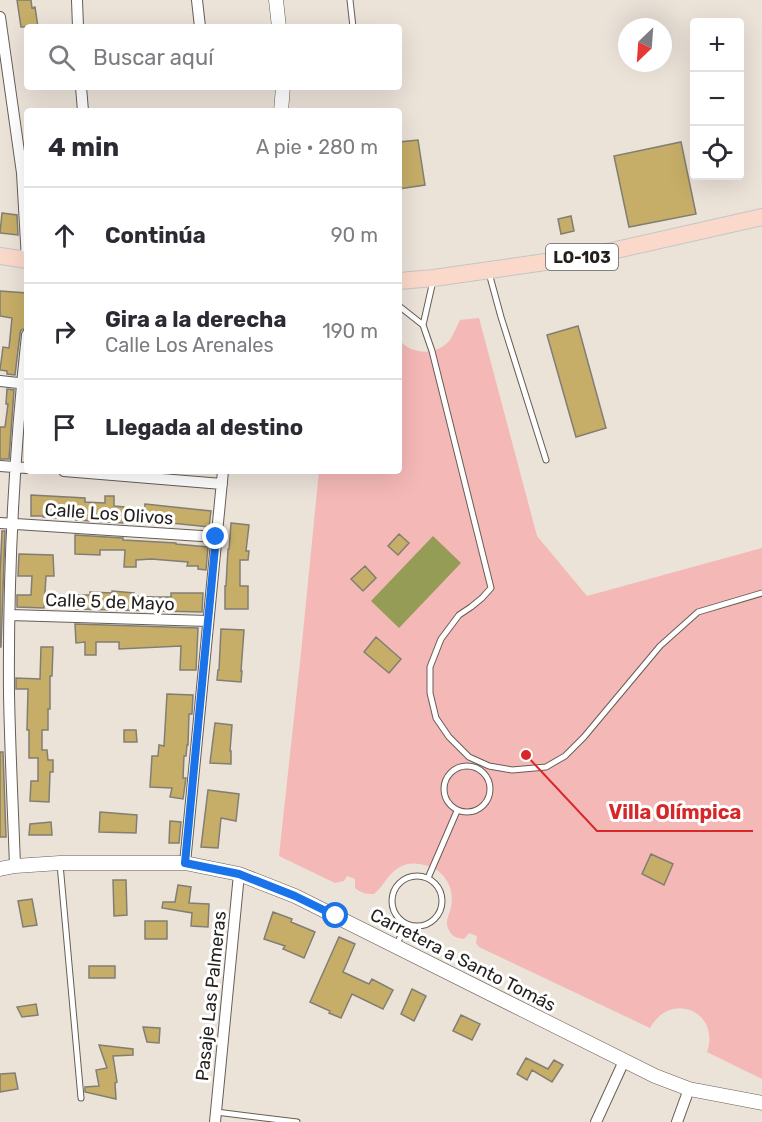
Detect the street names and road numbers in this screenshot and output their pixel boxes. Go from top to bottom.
road number: LO-103 [546,244,618,270]
street label: Calle Los Olivos [44,499,174,529]
street label: Calle 5 de Mayo [45,589,175,615]
street label: Carretera a Santo Tomás [367,904,559,1016]
street label: Pasaje Las Palmeras [191,910,231,1082]

